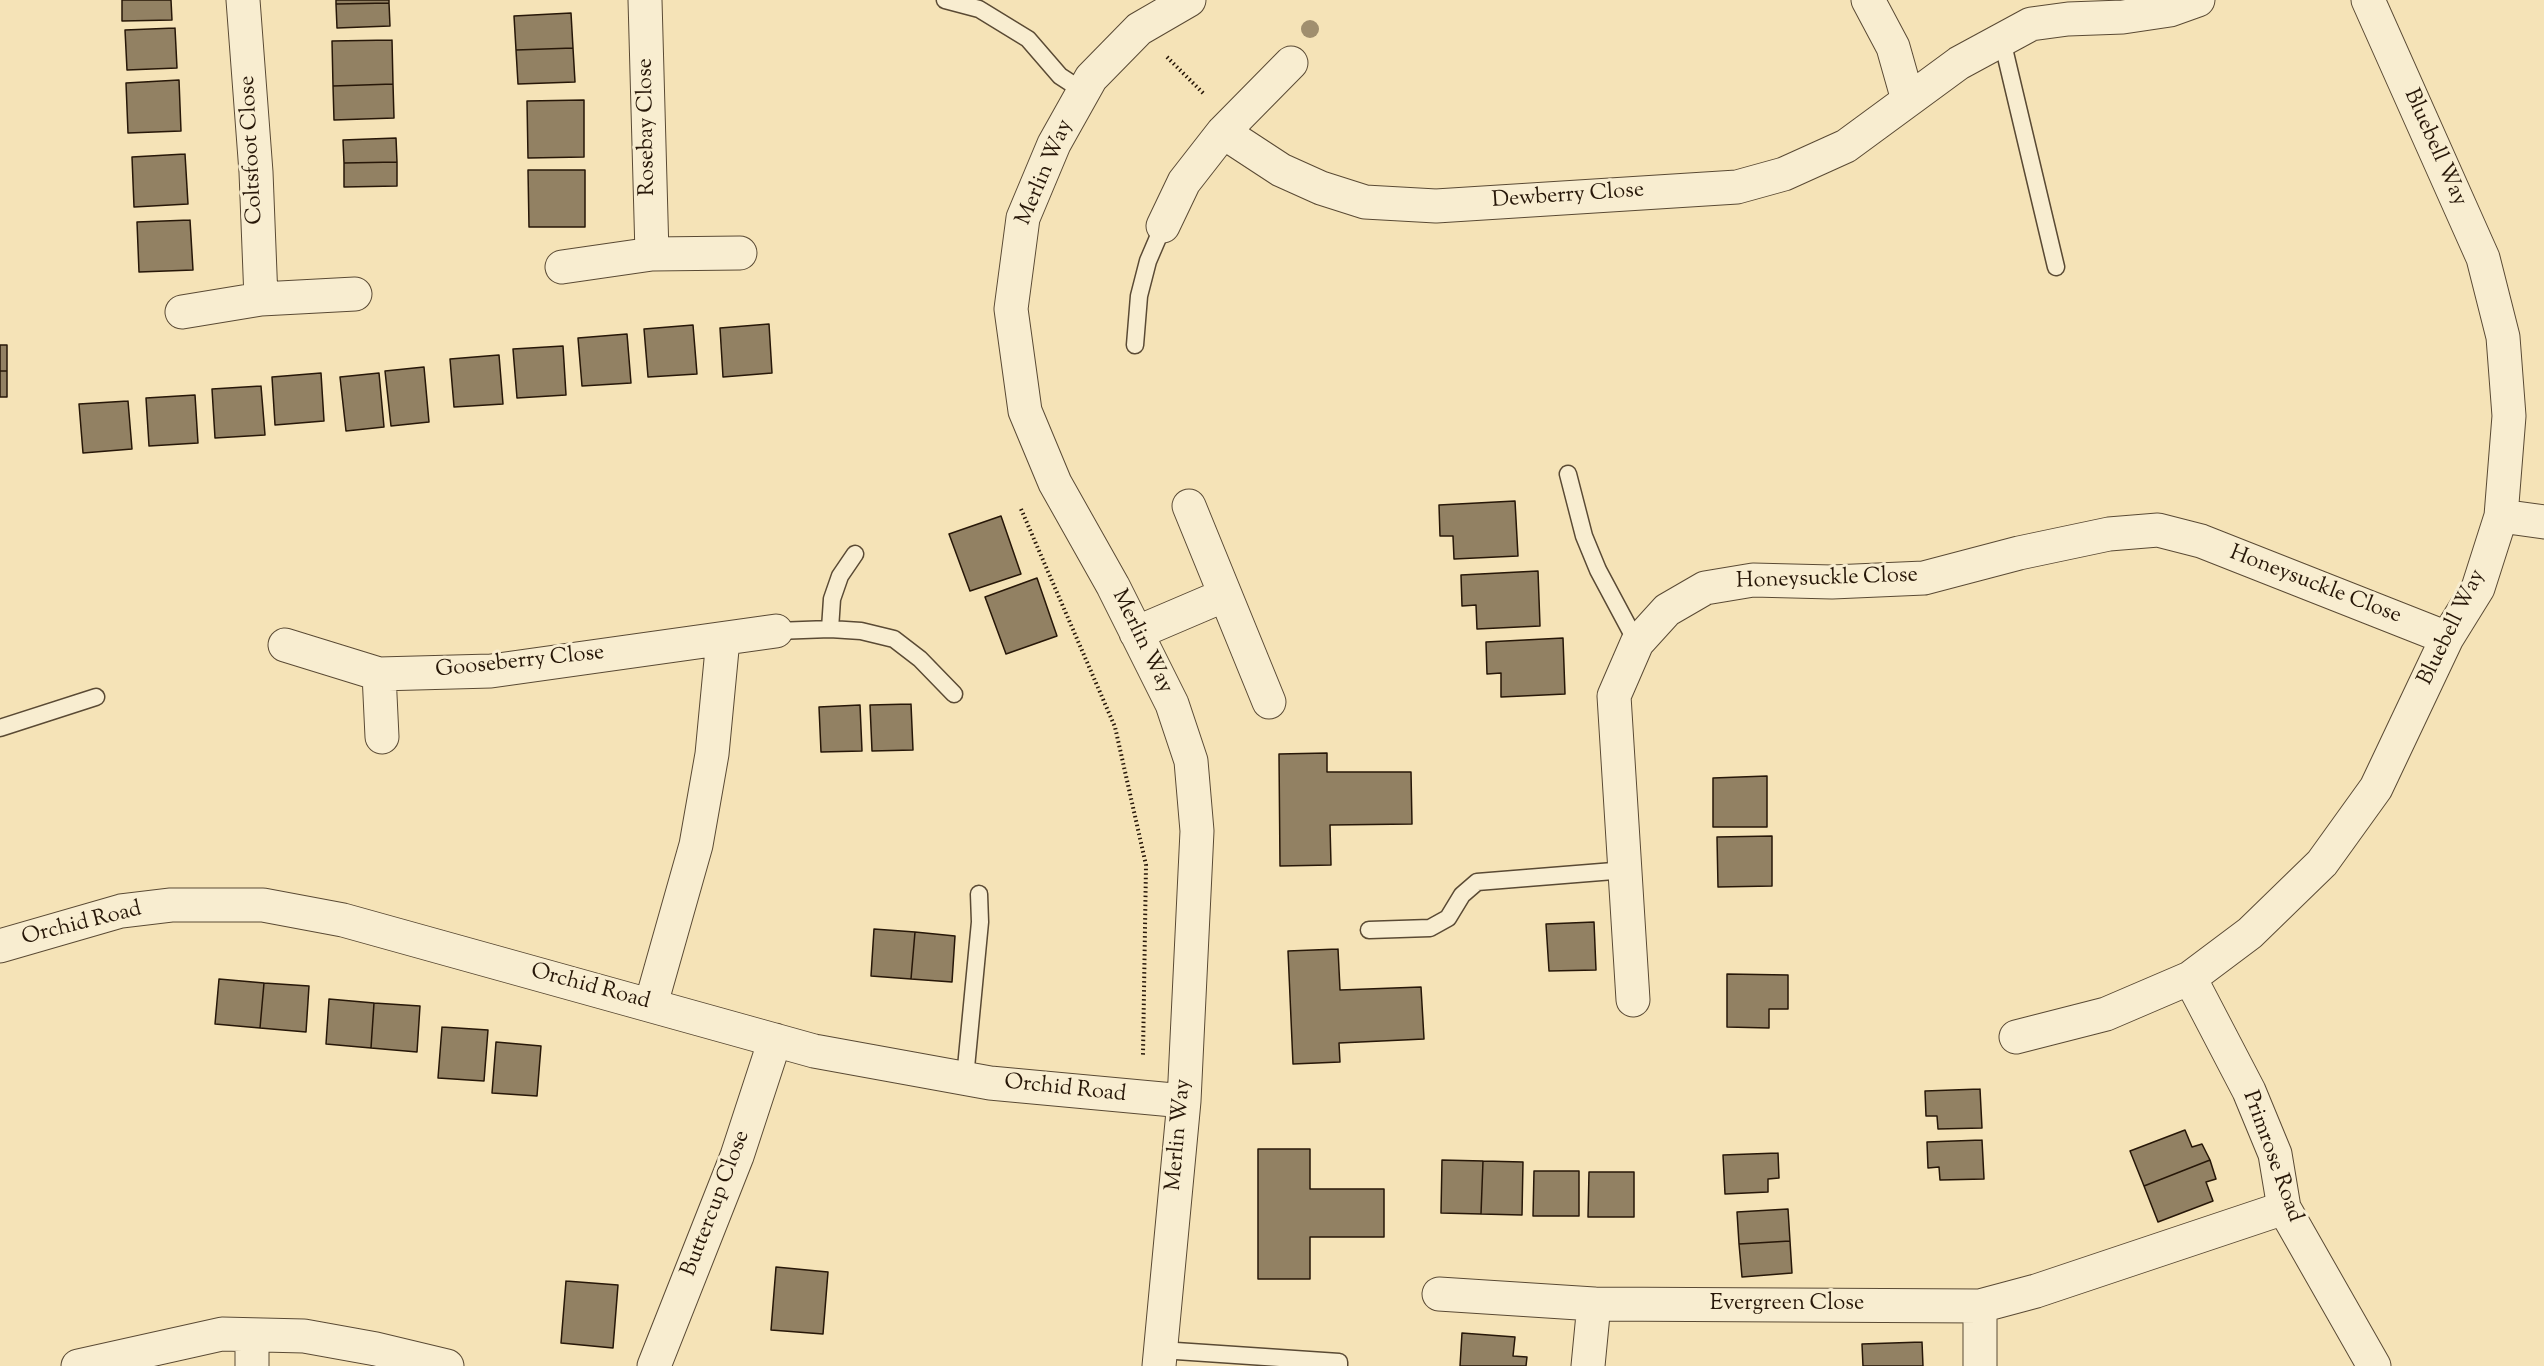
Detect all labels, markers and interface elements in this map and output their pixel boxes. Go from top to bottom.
street label: Rosebay Close [634,58,662,196]
street label: Coltsfoot Close [236,75,270,225]
street label: Bluebell Way [2396,85,2472,211]
street label: Merlin Way [1012,116,1080,230]
street label: Dewberry Close [1491,179,1645,215]
street label: Honeysuckle Close [2225,541,2405,631]
street label: Honeysuckle Close [1736,564,1918,596]
street label: Bluebell Way [2414,566,2492,690]
street label: Merlin Way [1105,586,1177,698]
street label: Gooseberry Close [434,641,606,685]
street label: Orchid Road [19,897,145,953]
street label: Orchid Road [527,959,653,1017]
street label: Orchid Road [1003,1070,1127,1110]
street label: Merlin Way [1162,1078,1198,1192]
street label: Primrose Road [2235,1088,2307,1226]
street label: Buttercup Close [677,1127,757,1281]
street label: Evergreen Close [1710,1292,1864,1318]

